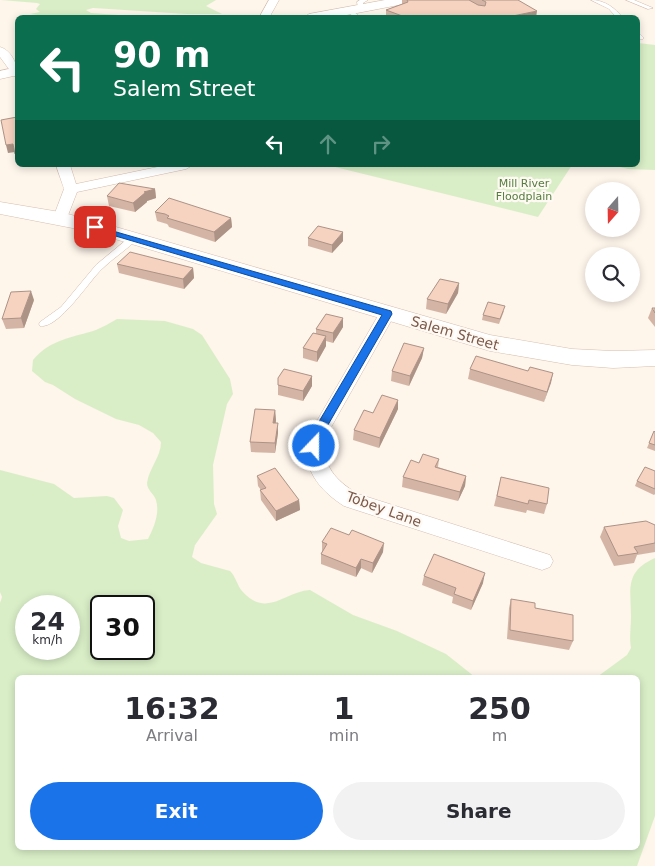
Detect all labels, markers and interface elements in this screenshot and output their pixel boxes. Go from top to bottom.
icon: left [30,35,95,100]
text: 90 m [113,35,210,75]
text: Salem Street [113,76,255,101]
icon: left [261,130,289,158]
icon: ahead [314,130,342,158]
icon: right [367,130,395,158]
park label: Mill River Floodplain [496,177,552,203]
north arrow [585,182,640,238]
map controls [585,182,640,302]
pin [74,206,116,248]
icon: arrive [81,213,109,241]
button: search [585,247,640,302]
street label: Salem Street [409,313,501,353]
position arrow [287,419,339,471]
street label: Tobey Lane [343,488,424,530]
speed limit sign: 30 [90,595,155,660]
text: 24 [30,607,65,636]
text: km/h [32,633,63,647]
text: 16:32 [124,691,220,726]
text: 1 [333,691,354,726]
text: 250 [468,691,531,726]
text: Arrival [146,726,198,745]
text: min [329,726,359,745]
text: m [492,726,507,745]
button: Exit [30,782,323,840]
button: Share [333,782,625,840]

